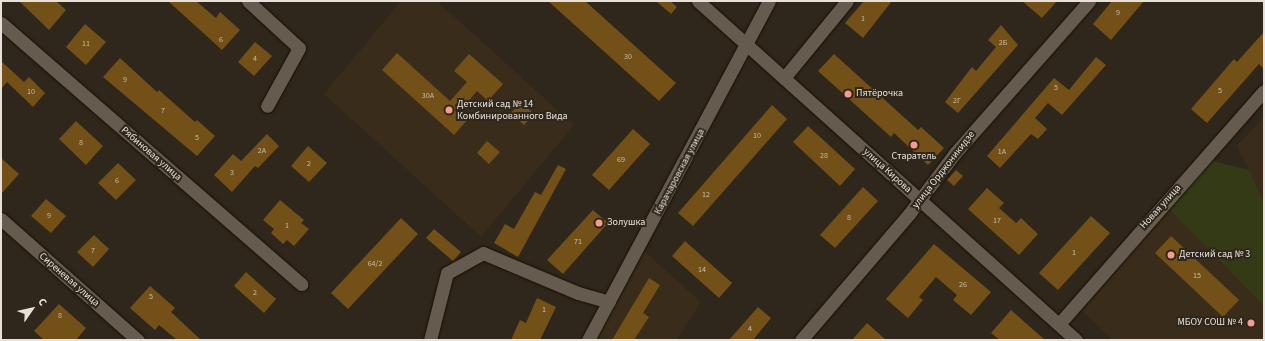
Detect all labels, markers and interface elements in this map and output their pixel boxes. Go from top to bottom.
house number: 9 [1116,8,1120,18]
house number: 1 [861,14,865,24]
house number: 6 [219,35,223,45]
house number: 2Б [999,38,1007,48]
house number: 11 [82,39,90,49]
house number: 30 [624,52,632,62]
house number: 4 [253,54,257,64]
house number: 9 [123,75,127,85]
house number: 5 [1054,83,1058,93]
house number: 5 [1218,86,1222,96]
house number: 10 [27,87,35,97]
place label: Пятёрочка [856,88,903,100]
marker: Пятёрочка [843,89,853,99]
house number: 30А [422,91,434,101]
house number: 2Г [953,96,961,106]
place label: Детский сад № 14 Комбинированного Вида [457,98,568,122]
marker: Детский сад № 14 Комбинированного Вида [444,105,454,115]
house number: 7 [161,106,165,116]
street label: Рябиновая улица [118,124,184,184]
street label: Карачаровская улица [652,127,708,217]
street label: улица Орджоникидзе [910,129,978,211]
house number: 10 [753,131,761,141]
house number: 5 [195,133,199,143]
house number: 8 [79,138,83,148]
marker: Старатель [909,140,919,150]
house number: 2А [258,146,266,156]
street label: улица Кирова [860,146,914,196]
house number: 1А [998,147,1006,157]
house number: 28 [820,151,828,161]
place label: Старатель [892,151,936,163]
house number: 69 [617,155,625,165]
house number: 2 [307,159,311,169]
house number: 3 [230,168,234,178]
house number: 6 [115,176,119,186]
street label: Новая улица [1138,182,1184,232]
house number: 12 [702,190,710,200]
house number: 9 [47,211,51,221]
house number: 8 [847,213,851,223]
house number: 17 [993,216,1001,226]
place label: Золушка [607,217,645,229]
marker: Золушка [594,218,604,228]
house number: 1 [285,221,289,231]
house number: 71 [574,237,582,247]
house number: 7 [91,246,95,256]
house number: 1 [1072,248,1076,258]
place label: Детский сад № 3 [1179,249,1250,261]
marker: Детский сад № 3 [1166,250,1176,260]
street label: Сиреневая улица [36,251,102,309]
house number: 64/2 [368,259,382,269]
house number: 14 [698,265,706,275]
house number: 15 [1193,271,1201,281]
house number: 26 [959,280,967,290]
house number: 2 [253,288,257,298]
north arrow [12,289,52,329]
house number: 5 [149,292,153,302]
house number: 1 [542,305,546,315]
house number: 8 [58,311,62,321]
place label: МБОУ СОШ № 4 [1177,317,1243,329]
marker: МБОУ СОШ № 4 [1246,318,1256,328]
house number: 4 [748,324,752,334]

